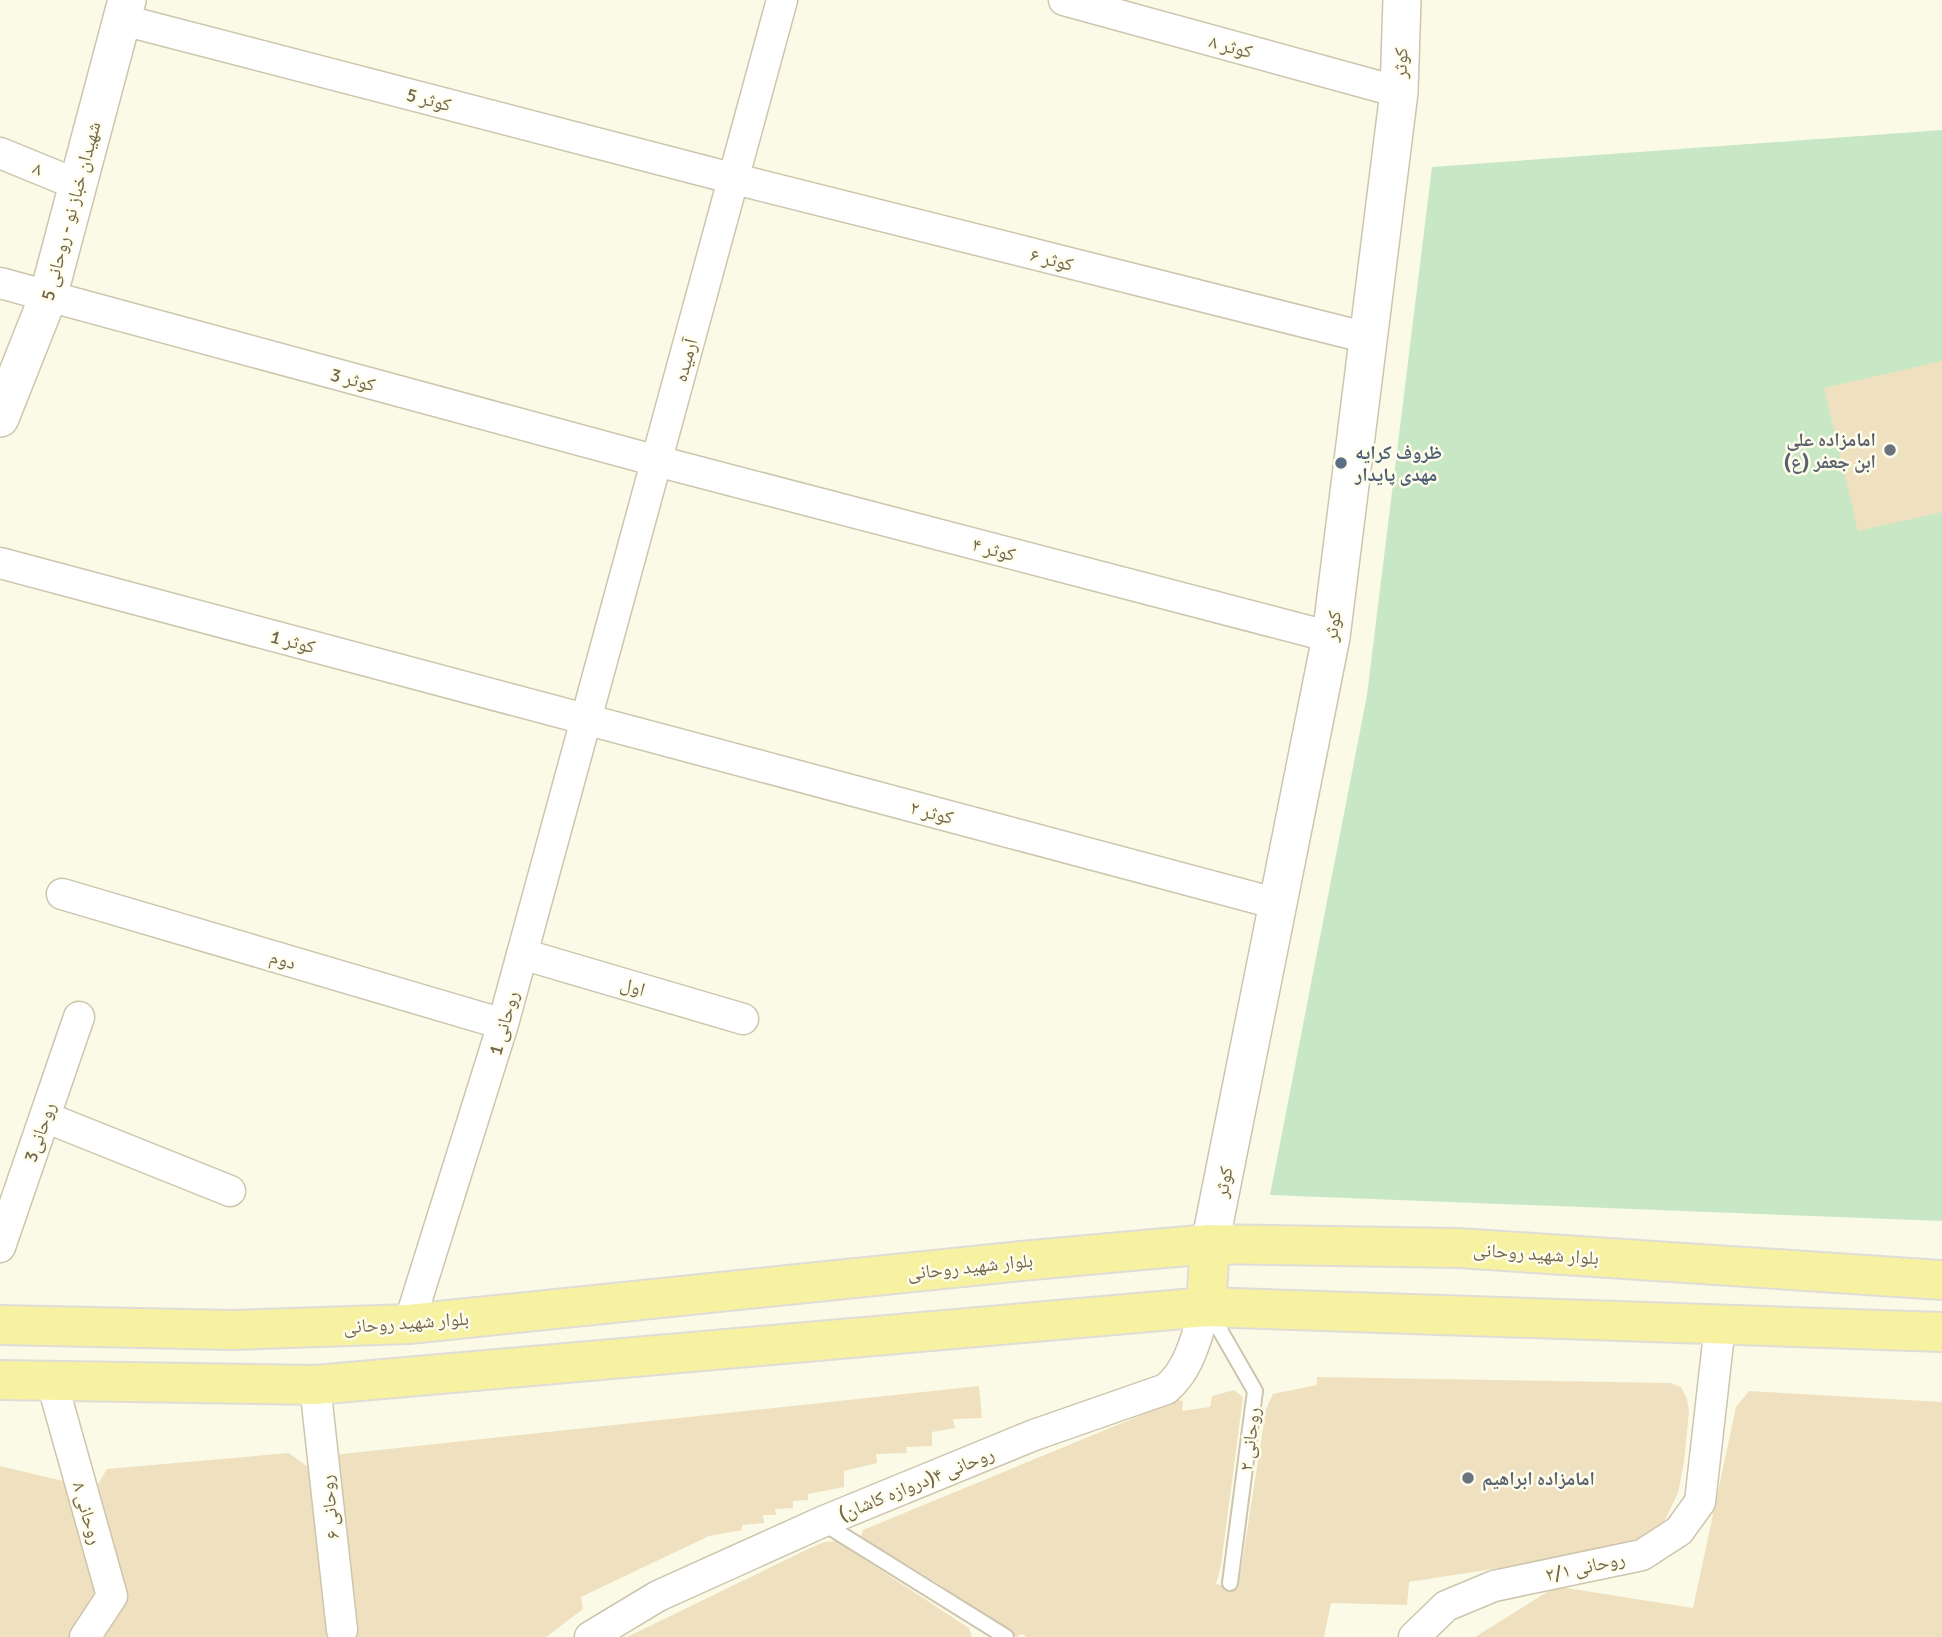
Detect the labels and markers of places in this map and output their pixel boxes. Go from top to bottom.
place label: امامزاده علی‌ ابن جعفر (ع) [1784,428,1876,474]
place label: ظروف کرایه مهدی پایدار [1354,441,1442,487]
marker: امامزاده علی‌ ابن جعفر (ع) [1882,442,1898,458]
marker: ظروف کرایه مهدی پایدار [1333,455,1349,471]
place label: امامزاده ابراهیم [1482,1467,1595,1491]
marker: امامزاده ابراهیم [1460,1470,1476,1486]

